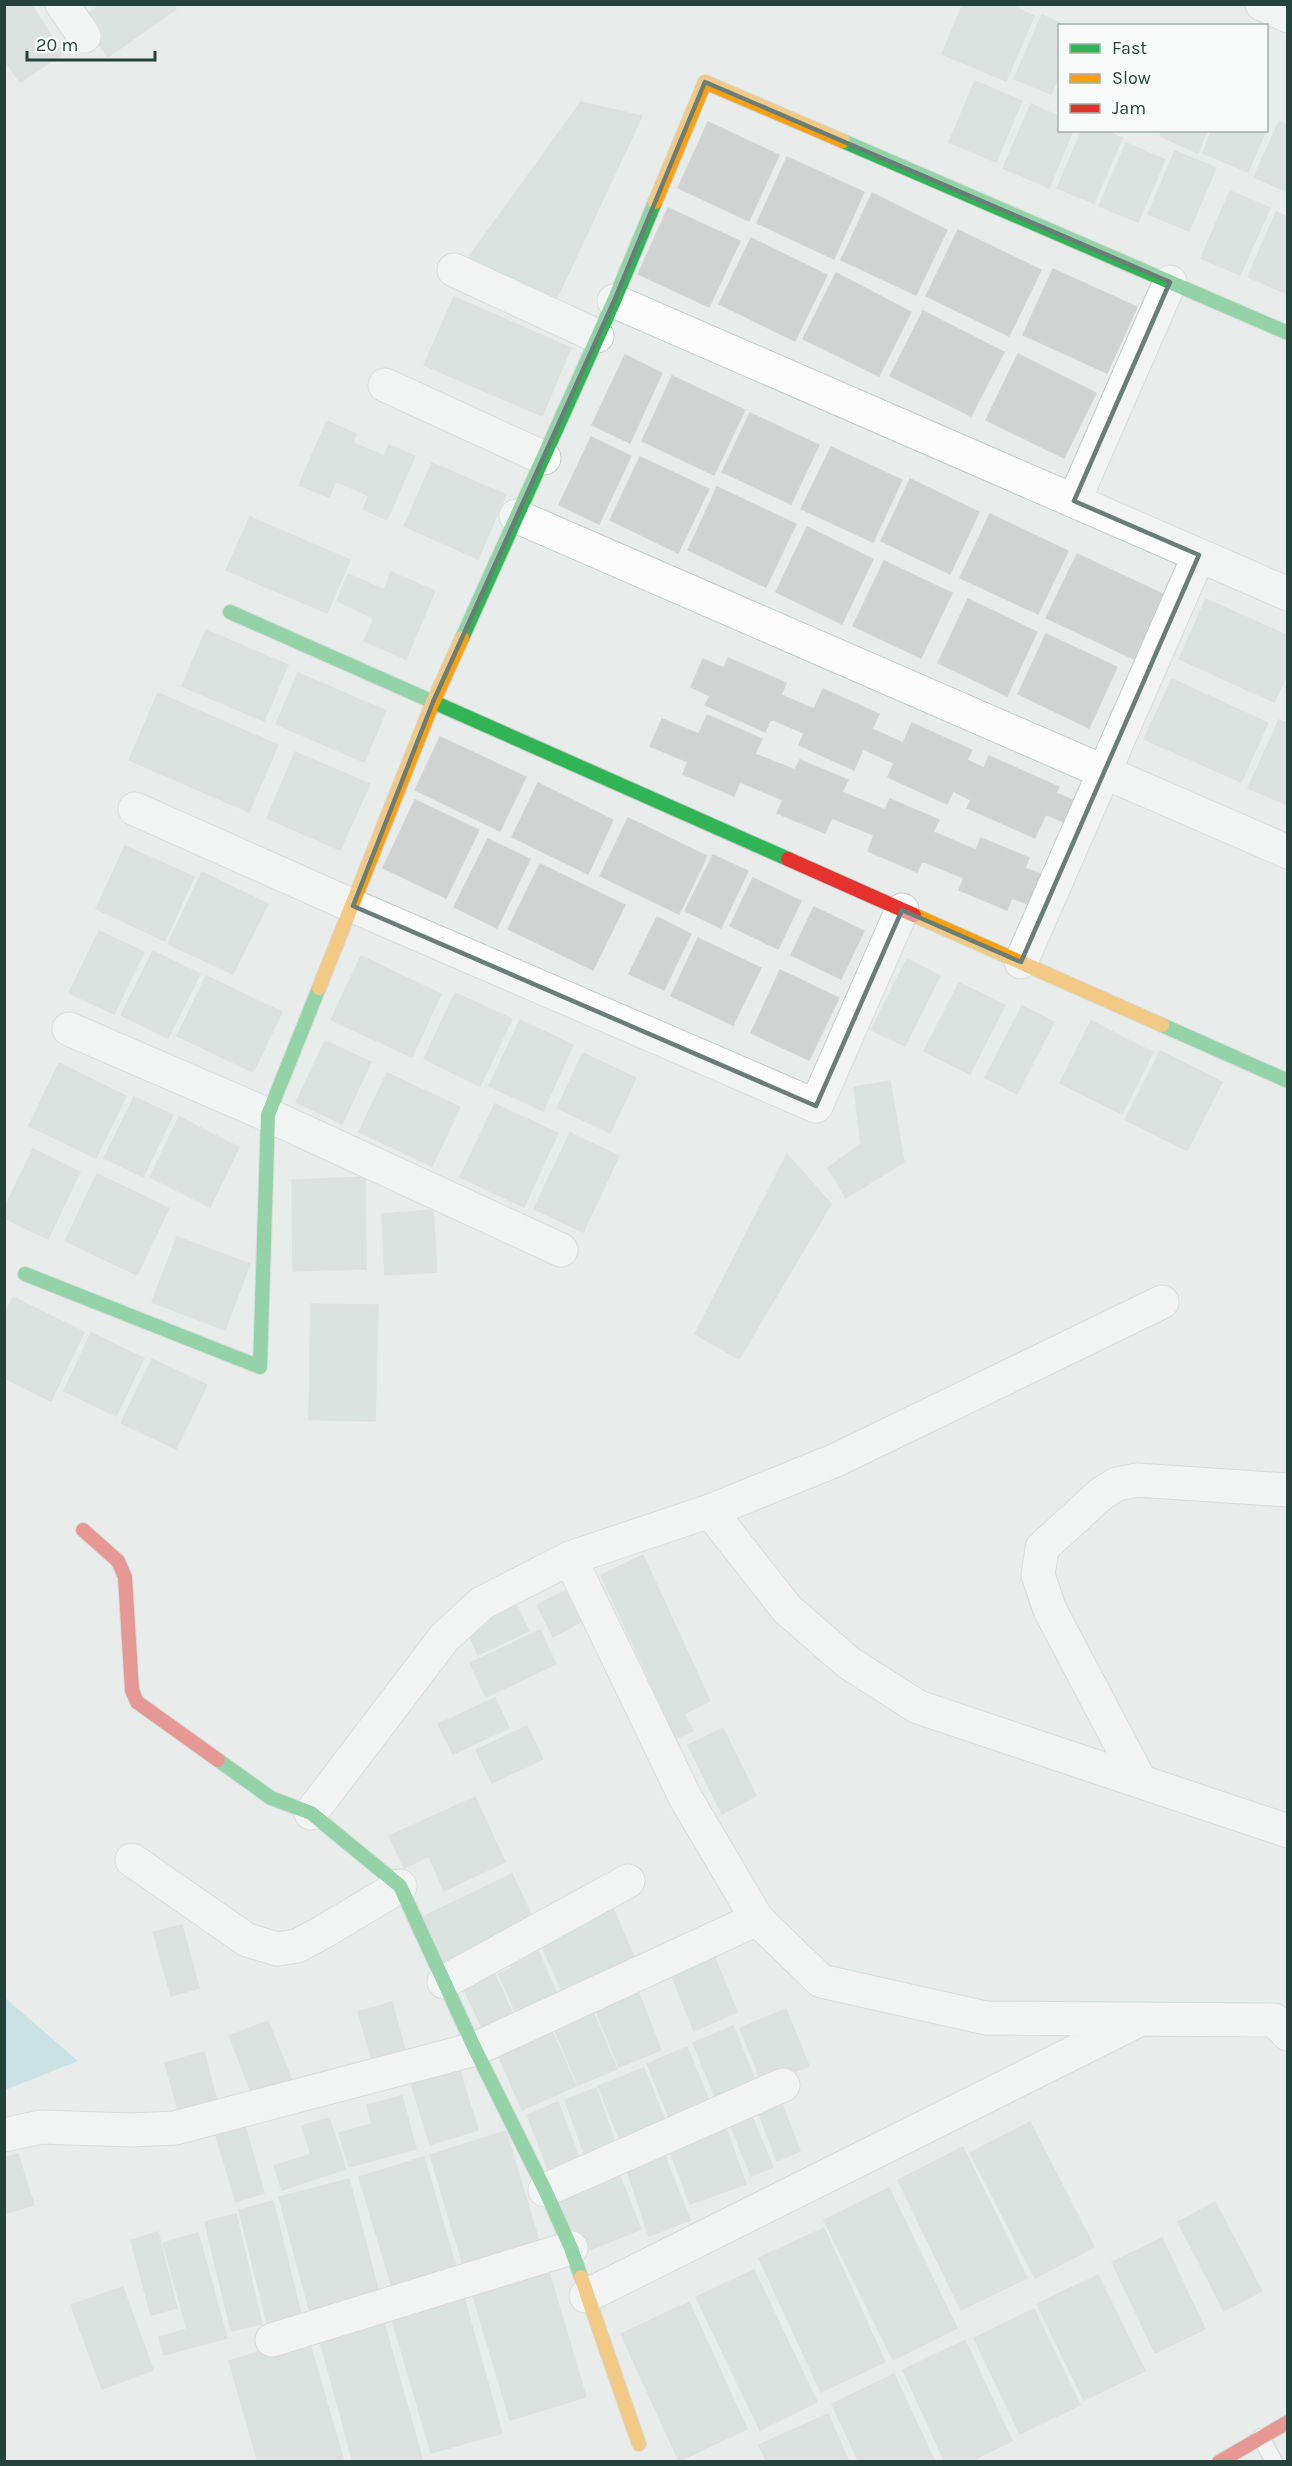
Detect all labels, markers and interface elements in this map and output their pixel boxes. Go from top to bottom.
scale bar [27,24,154,62]
legend [1058,24,1268,132]
text: 20 m [36,34,78,56]
text: Fast [1112,37,1147,59]
text: Slow [1112,67,1151,89]
text: Jam [1112,97,1146,119]

